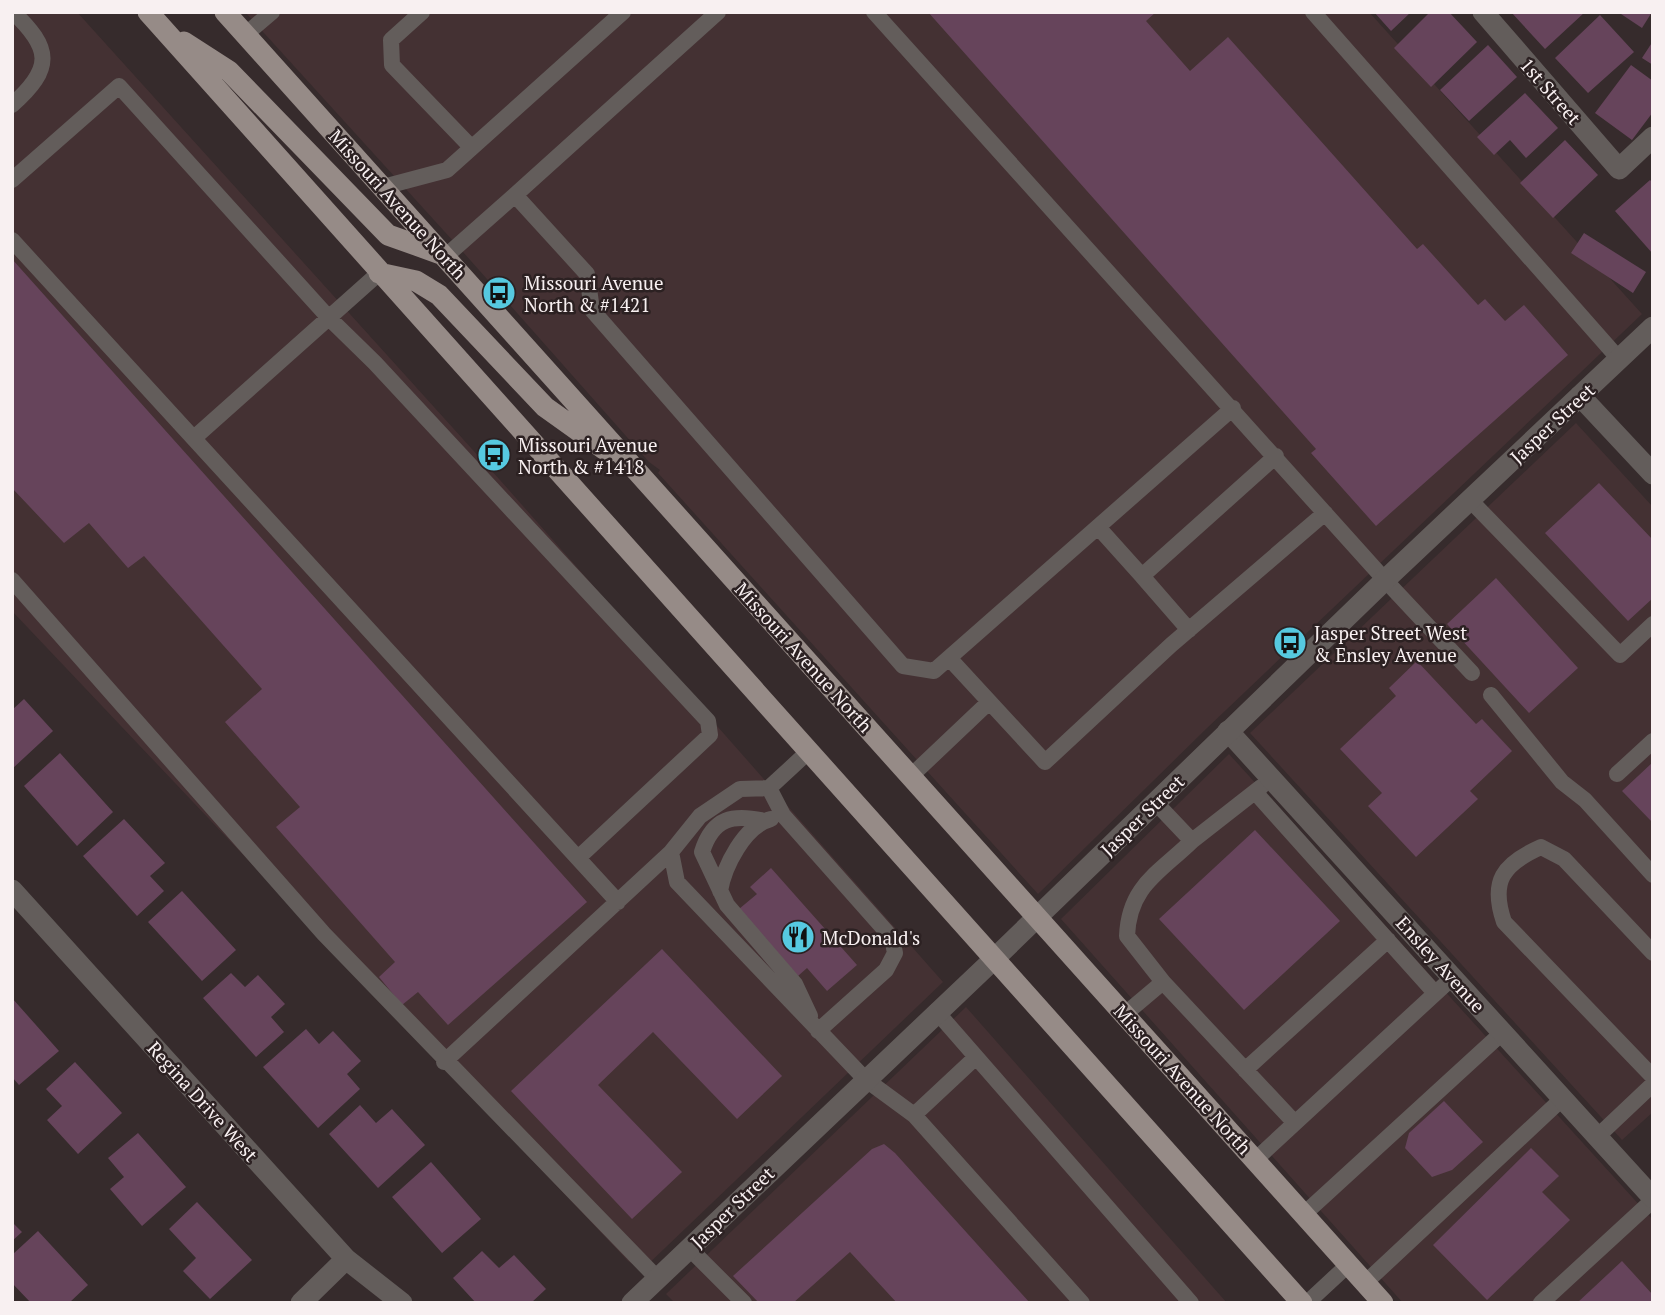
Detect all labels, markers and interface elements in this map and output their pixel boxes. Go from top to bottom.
street label: 1st Street [1515,52,1587,130]
street label: Missouri Avenue North [324,124,472,284]
place label: Missouri Avenue North & #1421 [524,270,664,317]
bus stop icon: Missouri Avenue North & #1421 [480,274,518,312]
street label: Jasper Street [1504,377,1600,469]
place label: Missouri Avenue North & #1418 [518,432,658,479]
bus stop icon: Missouri Avenue North & #1418 [475,436,513,474]
street label: Missouri Avenue North [730,577,878,737]
place label: Jasper Street West & Ensley Avenue [1314,620,1467,667]
bus stop icon: Jasper Street West & Ensley Avenue [1271,624,1309,662]
street label: Jasper Street [1095,769,1189,861]
street label: Ensley Avenue [1391,910,1491,1018]
restaurant icon: McDonald's [779,918,817,956]
place label: McDonald's [822,925,920,950]
street label: Missouri Avenue North [1109,999,1257,1159]
street label: Regina Drive West [142,1035,264,1167]
street label: Jasper Street [685,1161,779,1253]

